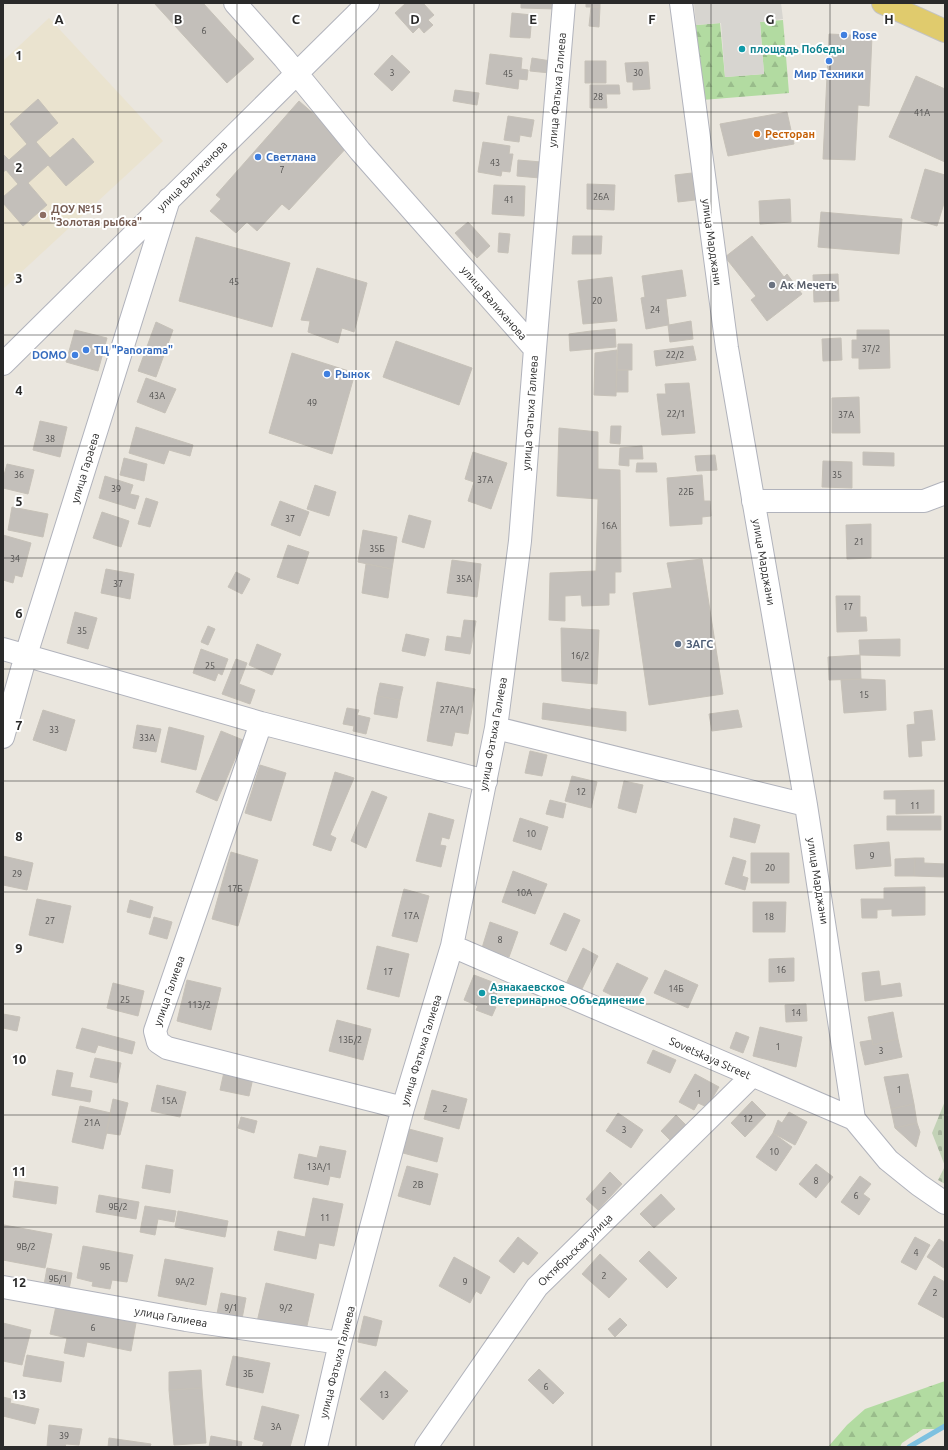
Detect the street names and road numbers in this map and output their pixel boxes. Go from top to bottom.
street label: улица Фатыха Галиева [546,32,568,148]
street label: улица Валиханова [155,139,229,213]
street label: улица Марджани [700,198,724,286]
street label: улица Валиханова [459,264,529,342]
street label: улица Фатыха Галиева [520,355,540,471]
street label: улица Гараева [69,431,101,505]
street label: улица Марджани [750,518,778,606]
street label: улица Фатыха Галиева [477,676,509,792]
street label: улица Марджани [805,837,831,925]
street label: улица Галиева [151,954,187,1028]
street label: улица Фатыха Галиева [398,993,444,1107]
street label: Sovetskaya Street [667,1035,753,1082]
street label: Октябрьская улица [535,1211,615,1289]
street label: улица Галиева [134,1305,208,1329]
street label: улица Фатыха Галиева [317,1305,357,1419]

